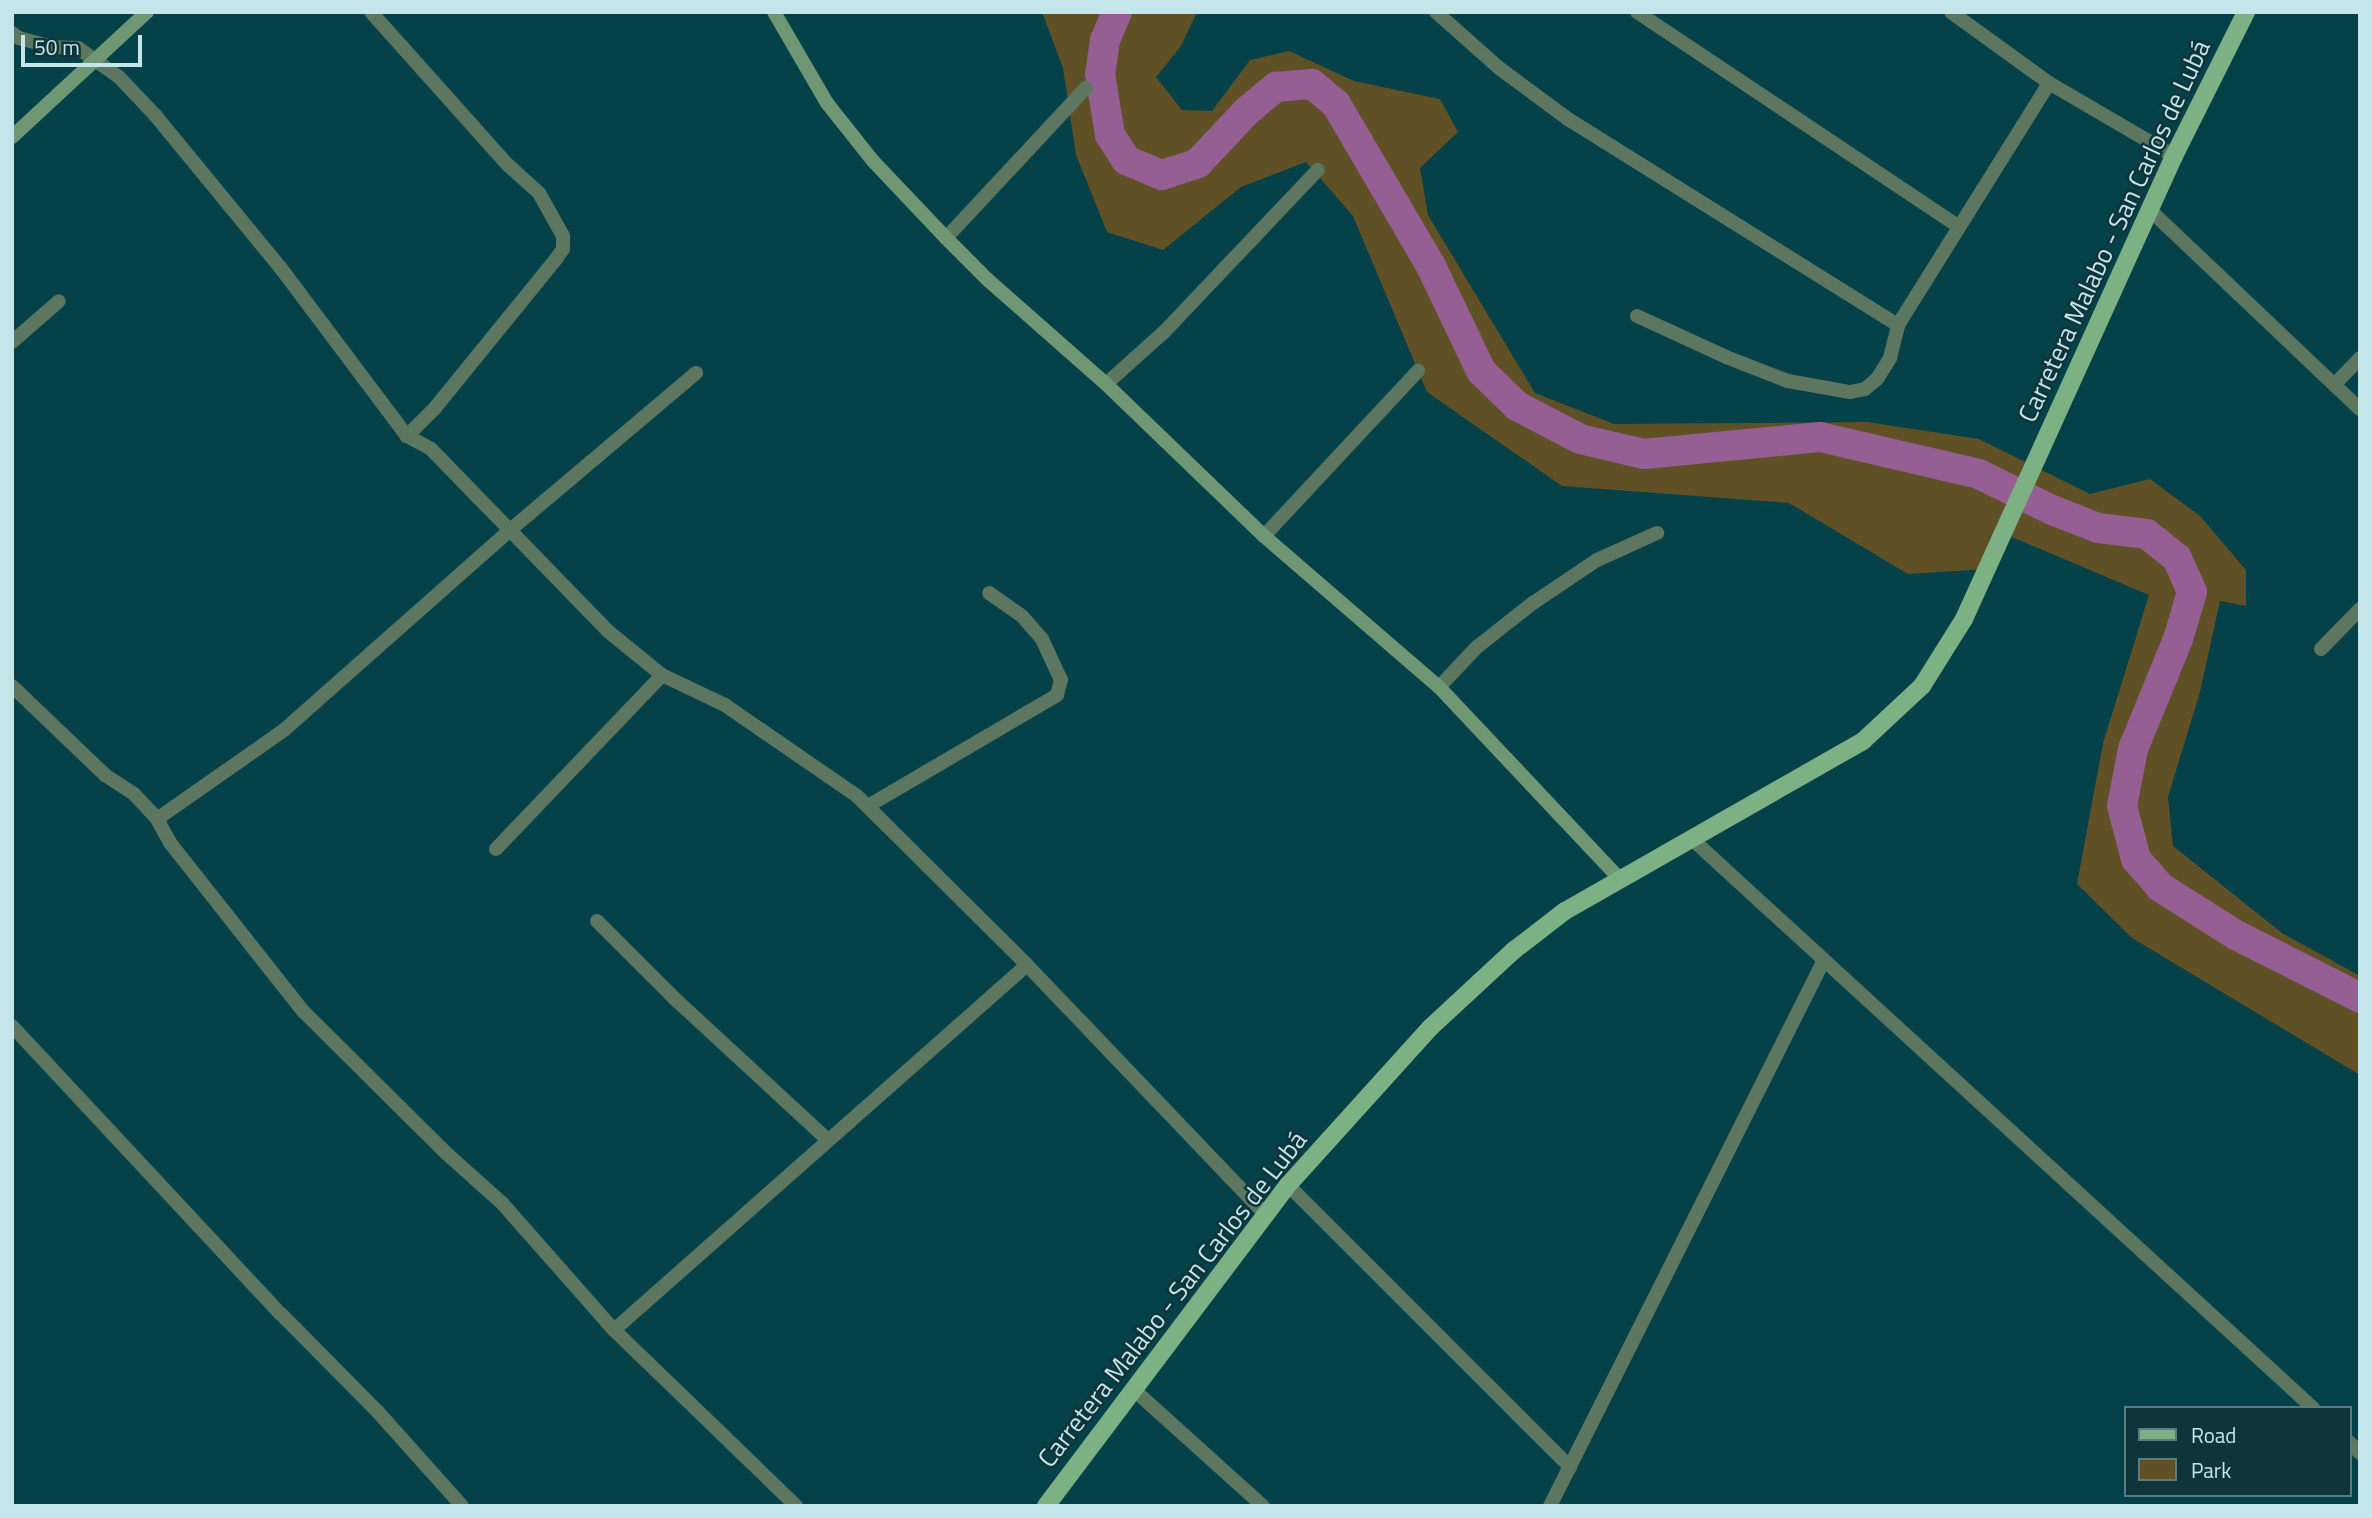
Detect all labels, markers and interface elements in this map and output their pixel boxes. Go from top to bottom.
scale bar [24,21,145,65]
text: 50 m [34,31,80,63]
street label: Carretera Malabo - San Carlos de Lubá [2012,35,2216,427]
street label: Carretera Malabo - San Carlos de Lubá [1031,1125,1313,1473]
legend [2124,1406,2351,1497]
text: Road [2191,1419,2236,1451]
text: Park [2191,1454,2231,1486]

